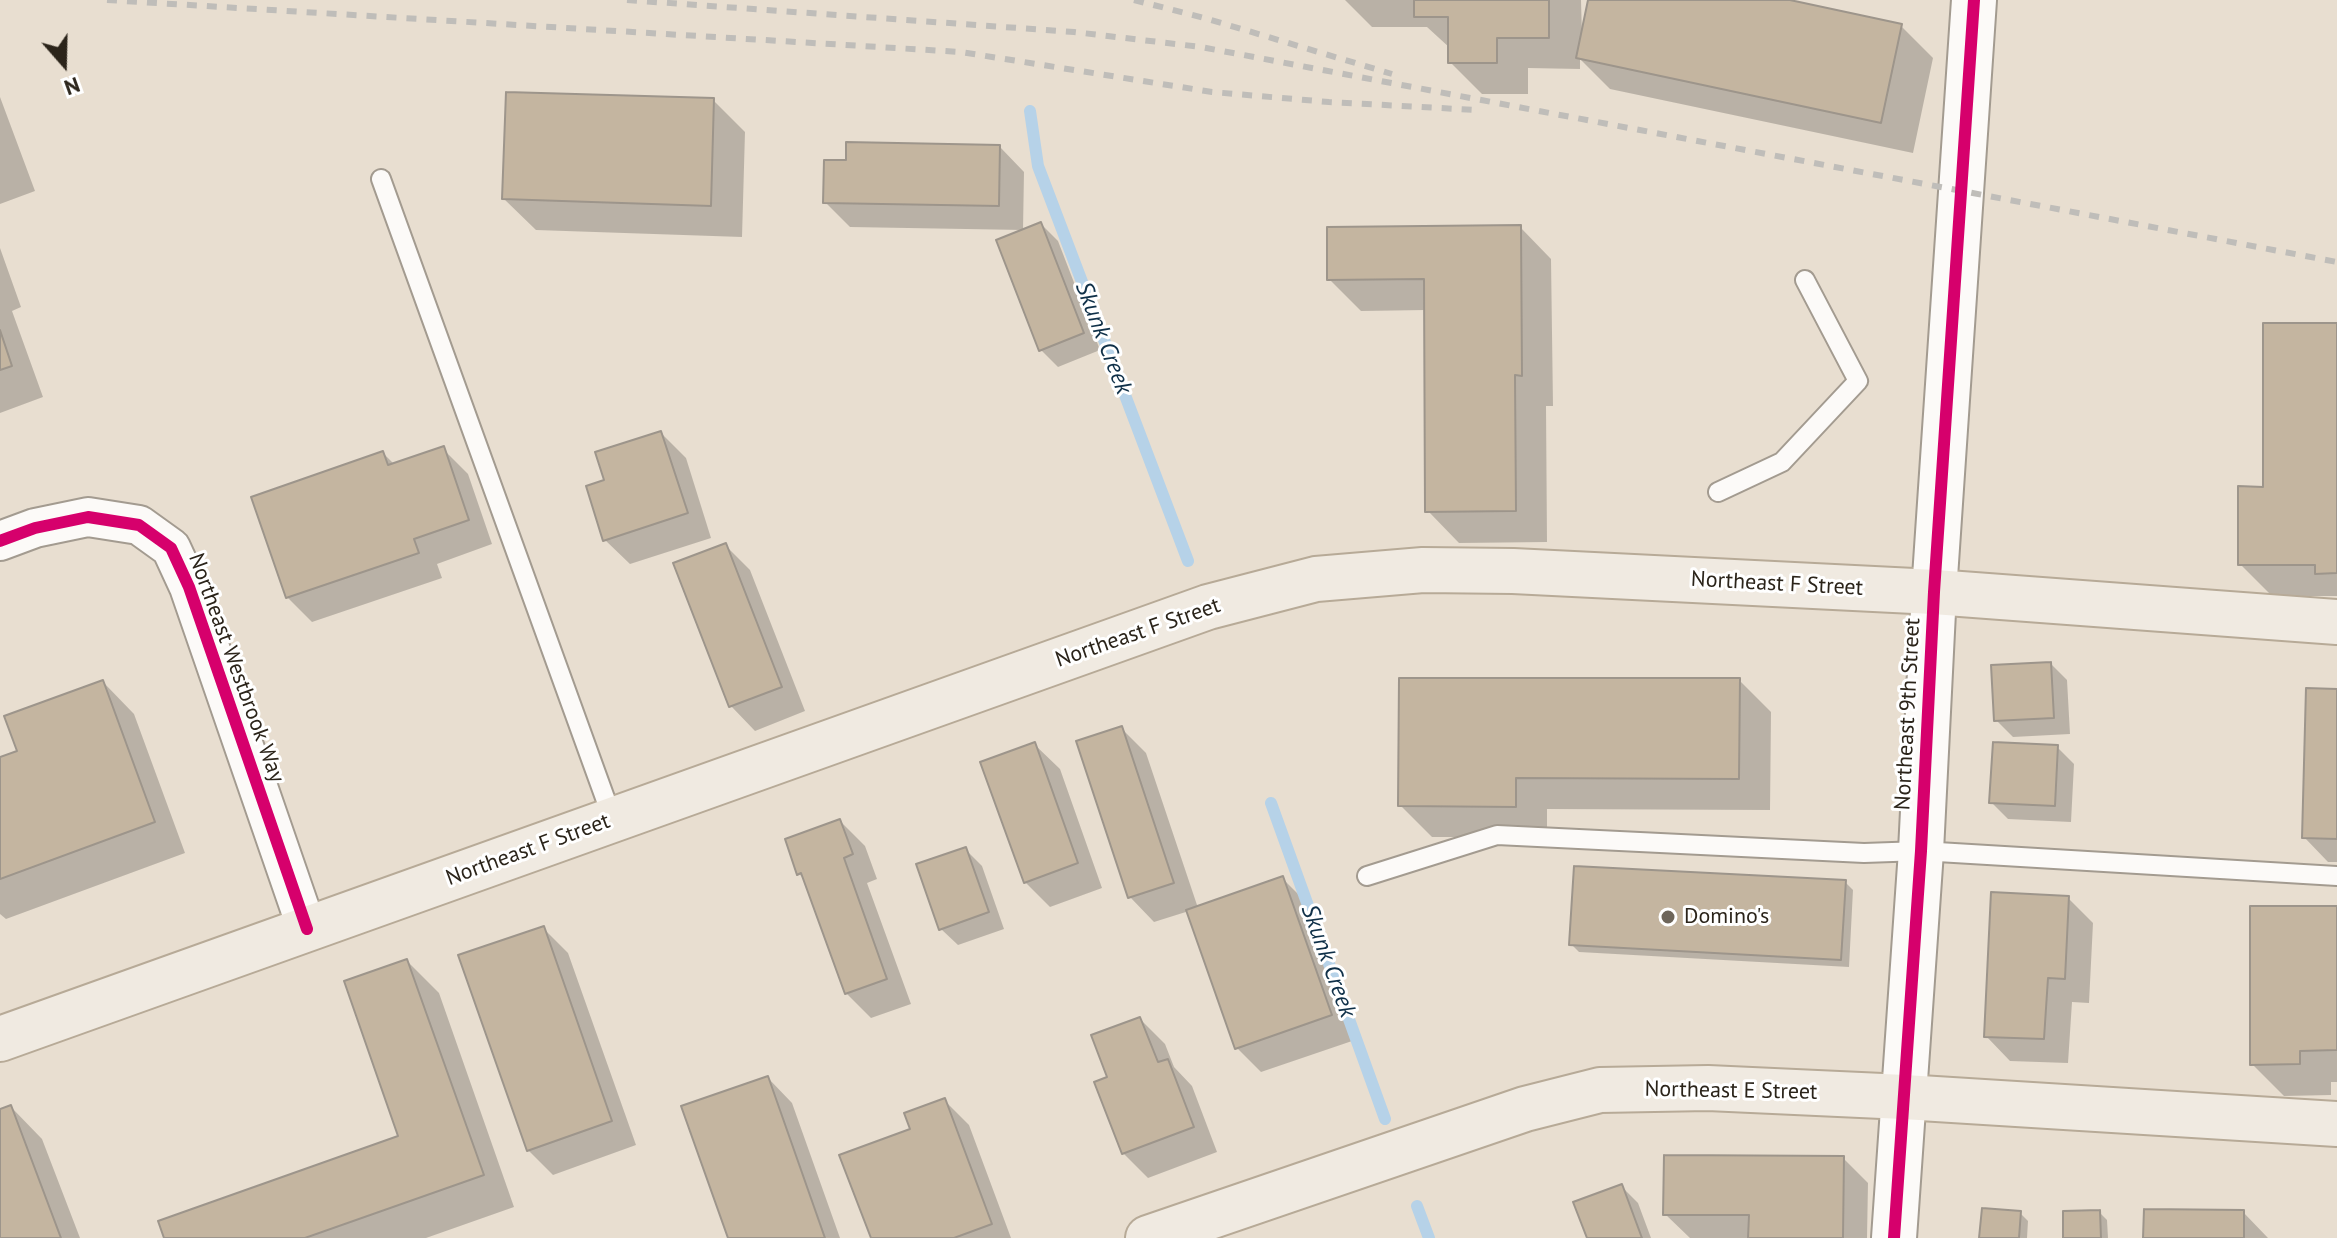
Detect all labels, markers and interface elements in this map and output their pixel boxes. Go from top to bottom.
north arrow [24,24,104,104]
text: N [61,71,84,102]
water label: Skunk Creek [1068,278,1138,398]
street label: Northeast Westbrook Way [182,550,290,786]
street label: Northeast F Street [1690,566,1864,602]
street label: Northeast F Street [1052,592,1224,674]
street label: Northeast 9th Street [1890,617,1926,811]
street label: Northeast F Street [443,808,613,892]
water label: Skunk Creek [1294,901,1362,1021]
place label: Domino's [1684,904,1769,930]
marker: Domino's [1659,908,1677,926]
street label: Northeast E Street [1644,1076,1818,1106]

